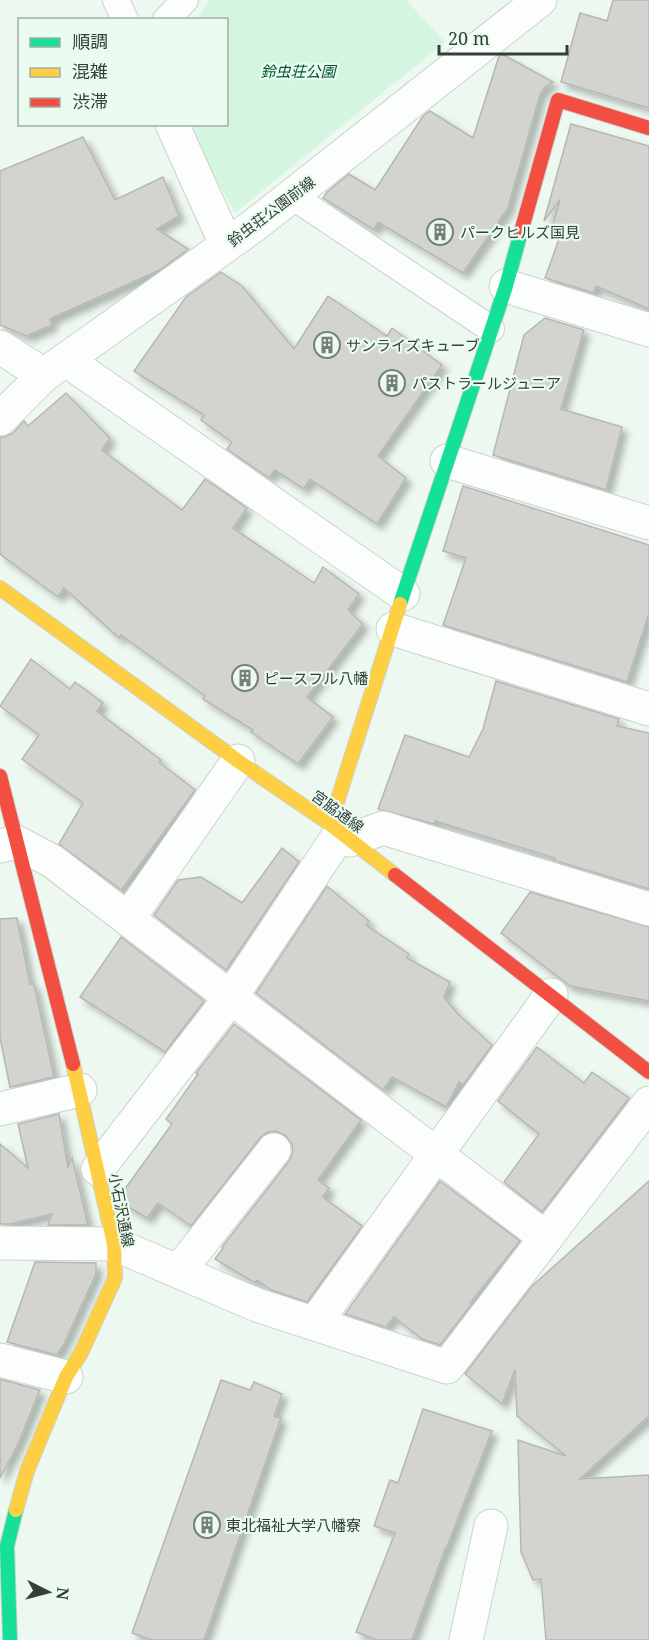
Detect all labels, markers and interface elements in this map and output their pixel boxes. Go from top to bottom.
legend [18,18,228,126]
scale bar [439,18,566,56]
text: 20 m [448,26,490,50]
text: 順調 [72,29,108,53]
text: 混雑 [72,59,108,83]
park label: 鈴虫荘公園 [260,61,337,81]
text: 渋滞 [72,89,108,113]
street label: 鈴虫荘公園前線 [223,171,319,251]
building icon: パークヒルズ国見 [425,217,455,247]
place label: パークヒルズ国見 [460,222,580,242]
building icon: サンライズキューブ [312,330,342,360]
place label: サンライズキューブ [346,335,480,355]
building icon: パストラールジュニア [377,368,407,398]
place label: パストラールジュニア [412,373,561,393]
building icon: ピースフル八幡 [230,663,260,693]
place label: ピースフル八幡 [264,668,368,688]
street label: 宮脇通線 [308,785,368,837]
street label: 小石沢通線 [105,1171,139,1249]
building icon: 東北福祉大学八幡寮 [192,1510,222,1540]
place label: 東北福祉大学八幡寮 [226,1515,361,1535]
north arrow [18,1562,78,1622]
text: N [51,1586,75,1601]

